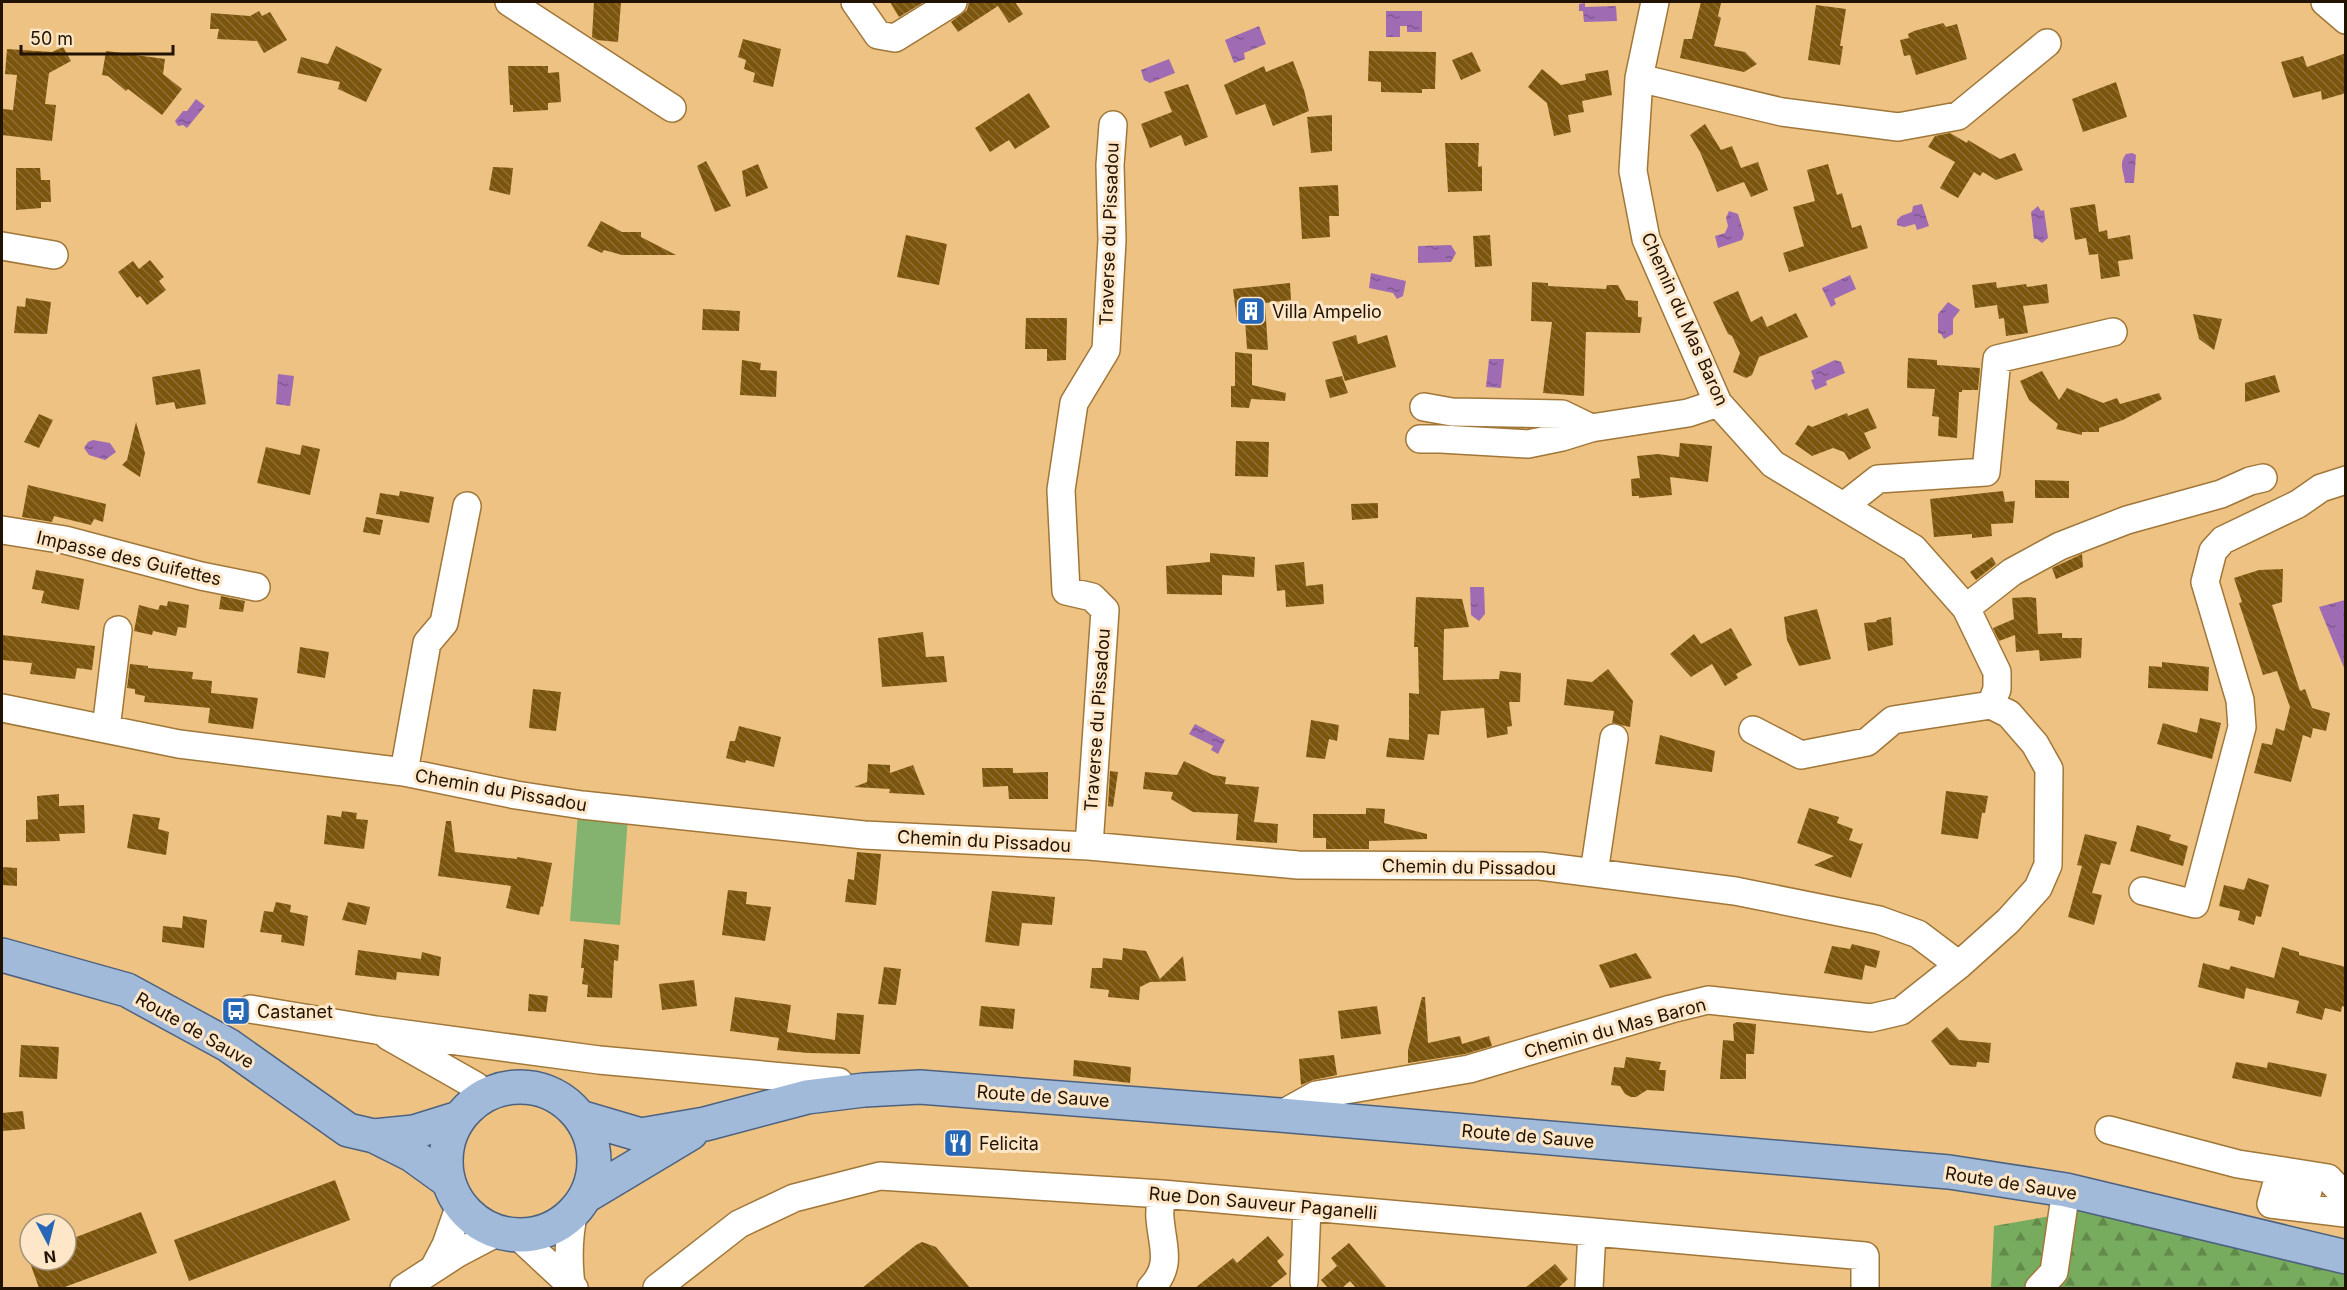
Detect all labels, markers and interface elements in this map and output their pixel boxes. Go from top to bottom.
scale bar [21,18,172,56]
text: 50 m [30,28,73,49]
street label: Traverse du Pissadou [1095,142,1123,326]
street label: Chemin du Mas Baron [1637,229,1733,409]
building icon: Villa Ampelio [1235,295,1267,327]
place label: Villa Ampelio [1272,301,1382,322]
street label: Impasse des Guifettes [35,527,223,589]
street label: Traverse du Pissadou [1080,628,1114,812]
street label: Chemin du Pissadou [413,765,589,815]
street label: Chemin du Pissadou [896,826,1072,856]
street label: Chemin du Pissadou [1382,855,1556,879]
street label: Route de Sauve [132,988,258,1072]
street label: Chemin du Mas Baron [1522,994,1708,1062]
bus stop icon: Castanet [220,995,252,1027]
place label: Castanet [257,1001,333,1022]
street label: Route de Sauve [976,1081,1110,1111]
street label: Route de Sauve [1461,1120,1595,1152]
restaurant icon: Felicita [942,1127,974,1159]
place label: Felicita [979,1133,1039,1154]
street label: Route de Sauve [1944,1162,2078,1204]
street label: Rue Don Sauveur Paganelli [1148,1183,1378,1223]
north arrow [18,1212,78,1272]
text: N [43,1246,57,1268]

